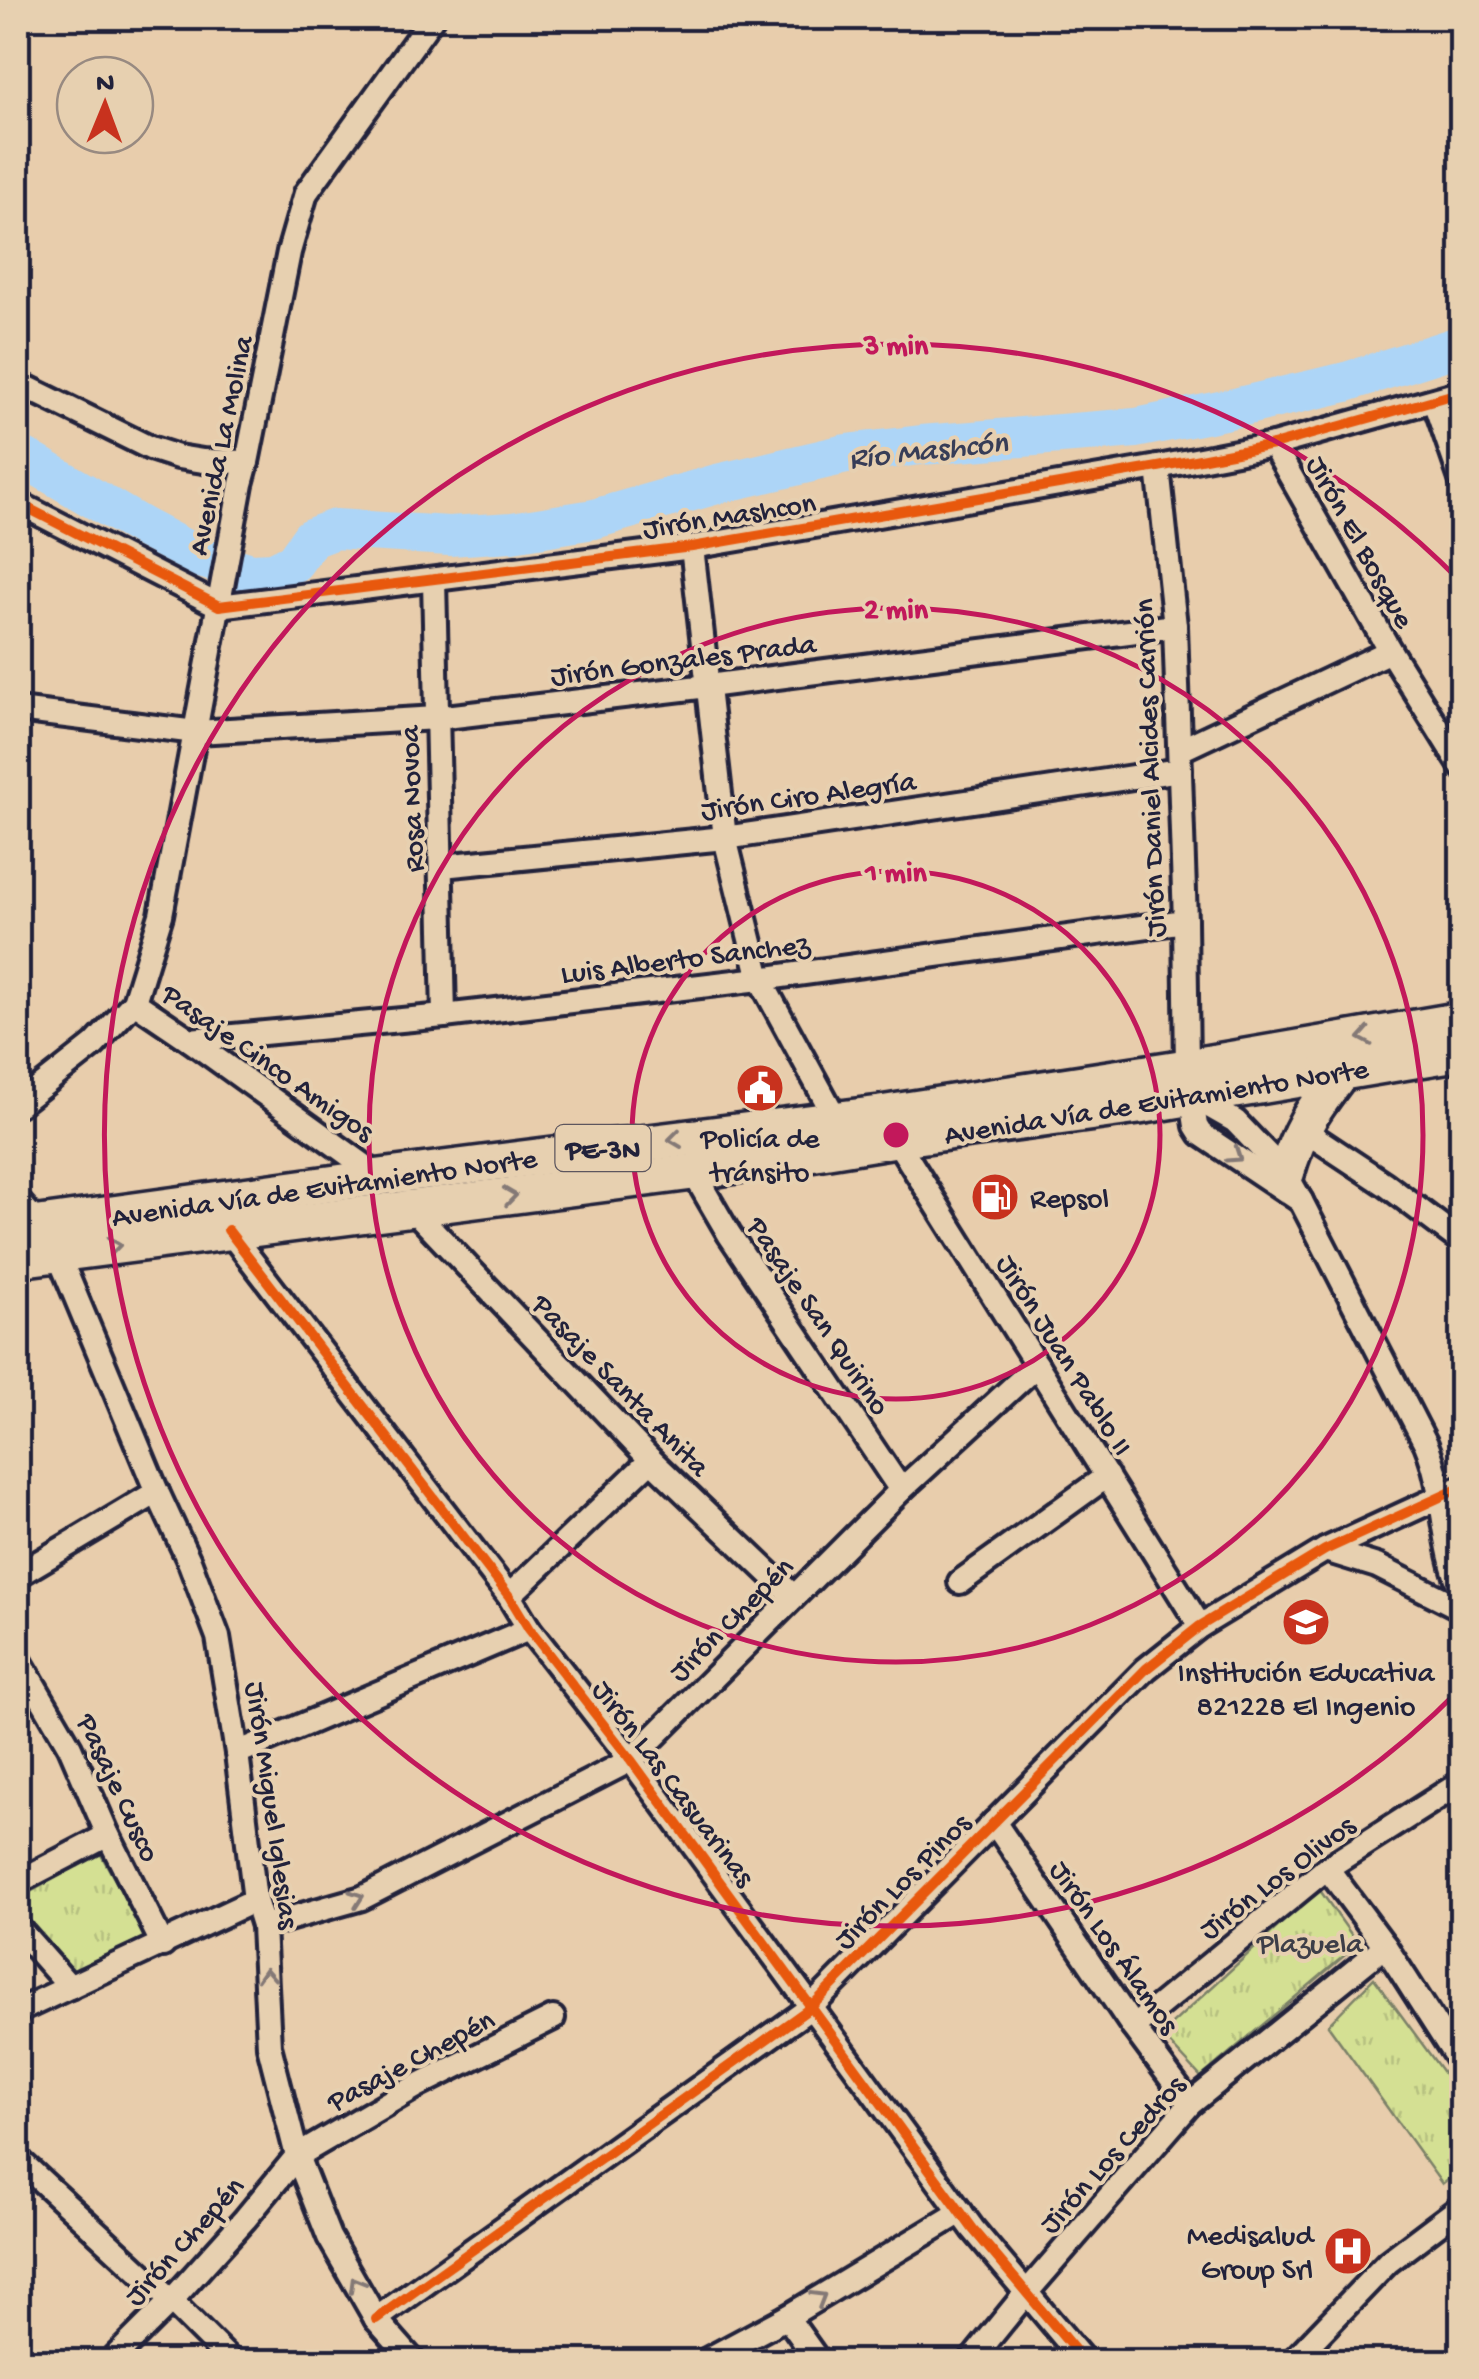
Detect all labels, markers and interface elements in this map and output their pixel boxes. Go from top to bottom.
north arrow [55,55,155,155]
text: N [96,68,115,101]
text: 3 min [863,331,929,366]
street label: Avenida La Molina [183,332,264,559]
water label: Río Mashcón [847,426,1011,480]
street label: Jirón El Bosque [1296,451,1420,636]
street label: Jirón Mashcon [641,488,819,549]
text: 2 min [864,595,929,630]
street label: Jirón Daniel Alcides Carrión [1129,598,1176,938]
street label: Jirón Gonzales Prada [549,629,819,696]
street label: Rosa Novoa [394,724,435,873]
street label: Jirón Ciro Alegría [699,766,920,831]
text: 1 min [864,858,927,893]
street label: Luis Alberto Sanchez [559,929,813,994]
street label: Pasaje Cinco Amigos [153,978,380,1152]
one-way arrow [1357,1026,1374,1047]
street label: Avenida Vía de Evitamiento Norte [942,1054,1372,1155]
public building icon: Policía de tránsito [734,1062,786,1114]
centre of rings [878,1117,914,1153]
place label: Policía de tránsito [700,1124,820,1193]
road number: PE-3N [556,1125,650,1171]
one-way arrow [667,1128,683,1149]
street label: Avenida Vía de Evitamiento Norte [110,1143,540,1238]
one-way arrow [1223,1144,1242,1162]
fuel station icon: Repsol [969,1171,1021,1223]
place label: Repsol [1030,1184,1109,1219]
one-way arrow [502,1186,518,1207]
street label: Pasaje San Quirino [736,1211,896,1423]
one-way arrow [106,1237,122,1258]
street label: Jirón Juan Pablo II [986,1249,1138,1463]
street label: Pasaje Santa Anita [522,1288,716,1487]
street label: Jirón Chepén [663,1551,803,1691]
school or university icon: Institución Educativa 821228 El Ingenio [1280,1596,1332,1648]
place label: Institución Educativa 821228 El Ingenio [1177,1658,1436,1727]
street label: Jirón Las Casuarinas [582,1675,761,1896]
street label: Jirón Miguel Iglesias [235,1680,304,1932]
street label: Pasaje Cusco [66,1708,165,1869]
street label: Jirón Los Pinos [829,1807,980,1959]
street label: Jirón Los Olivos [1194,1809,1364,1949]
street label: Jirón Los Álamos [1040,1855,1186,2043]
one-way arrow [347,1889,364,1910]
park label: Plazuela [1256,1929,1364,1964]
one-way arrow [256,1967,277,1983]
street label: Pasaje Chepén [322,2004,502,2122]
street label: Jirón Los Cedros [1034,2069,1195,2242]
street label: Jirón Chepén [119,2171,254,2315]
place label: Medisalud Group Srl [1187,2221,1315,2290]
hospital icon: Medisalud Group Srl [1322,2225,1374,2277]
one-way arrow [349,2276,368,2294]
one-way arrow [808,2291,826,2310]

